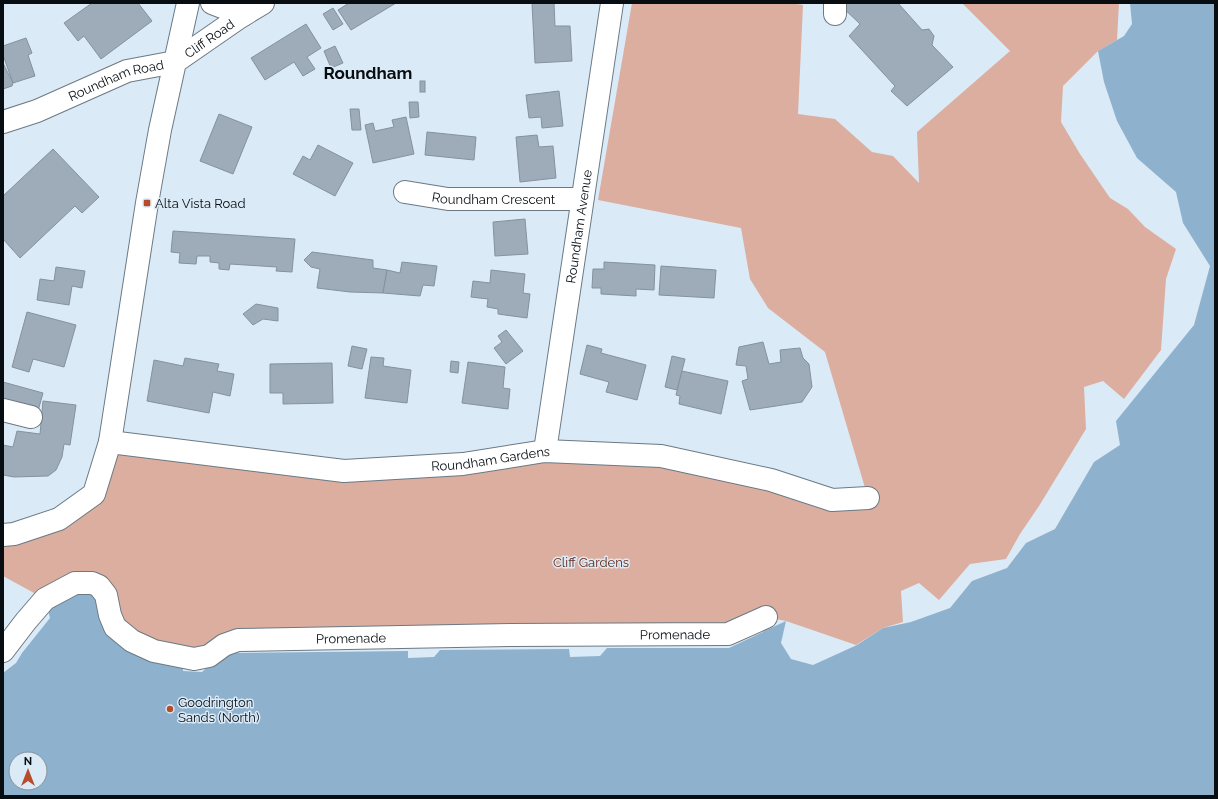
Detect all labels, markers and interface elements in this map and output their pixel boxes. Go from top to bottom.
street label: Cliff Road [182,16,237,61]
street label: Roundham Road [66,57,165,104]
district label: Roundham [324,63,412,83]
street label: Roundham Avenue [563,168,595,284]
street label: Roundham Crescent [431,189,556,207]
place label: Alta Vista Road [155,196,246,211]
marker: Alta Vista Road [142,198,152,208]
street label: Roundham Gardens [431,444,550,474]
park label: Cliff Gardens [553,555,629,570]
street label: Promenade [640,627,710,642]
street label: Promenade [316,630,387,647]
place label: Goodrington Sands (North) [178,695,259,725]
marker: Goodrington Sands (North) [165,704,175,714]
north arrow [8,751,48,791]
text: N [24,755,32,768]

